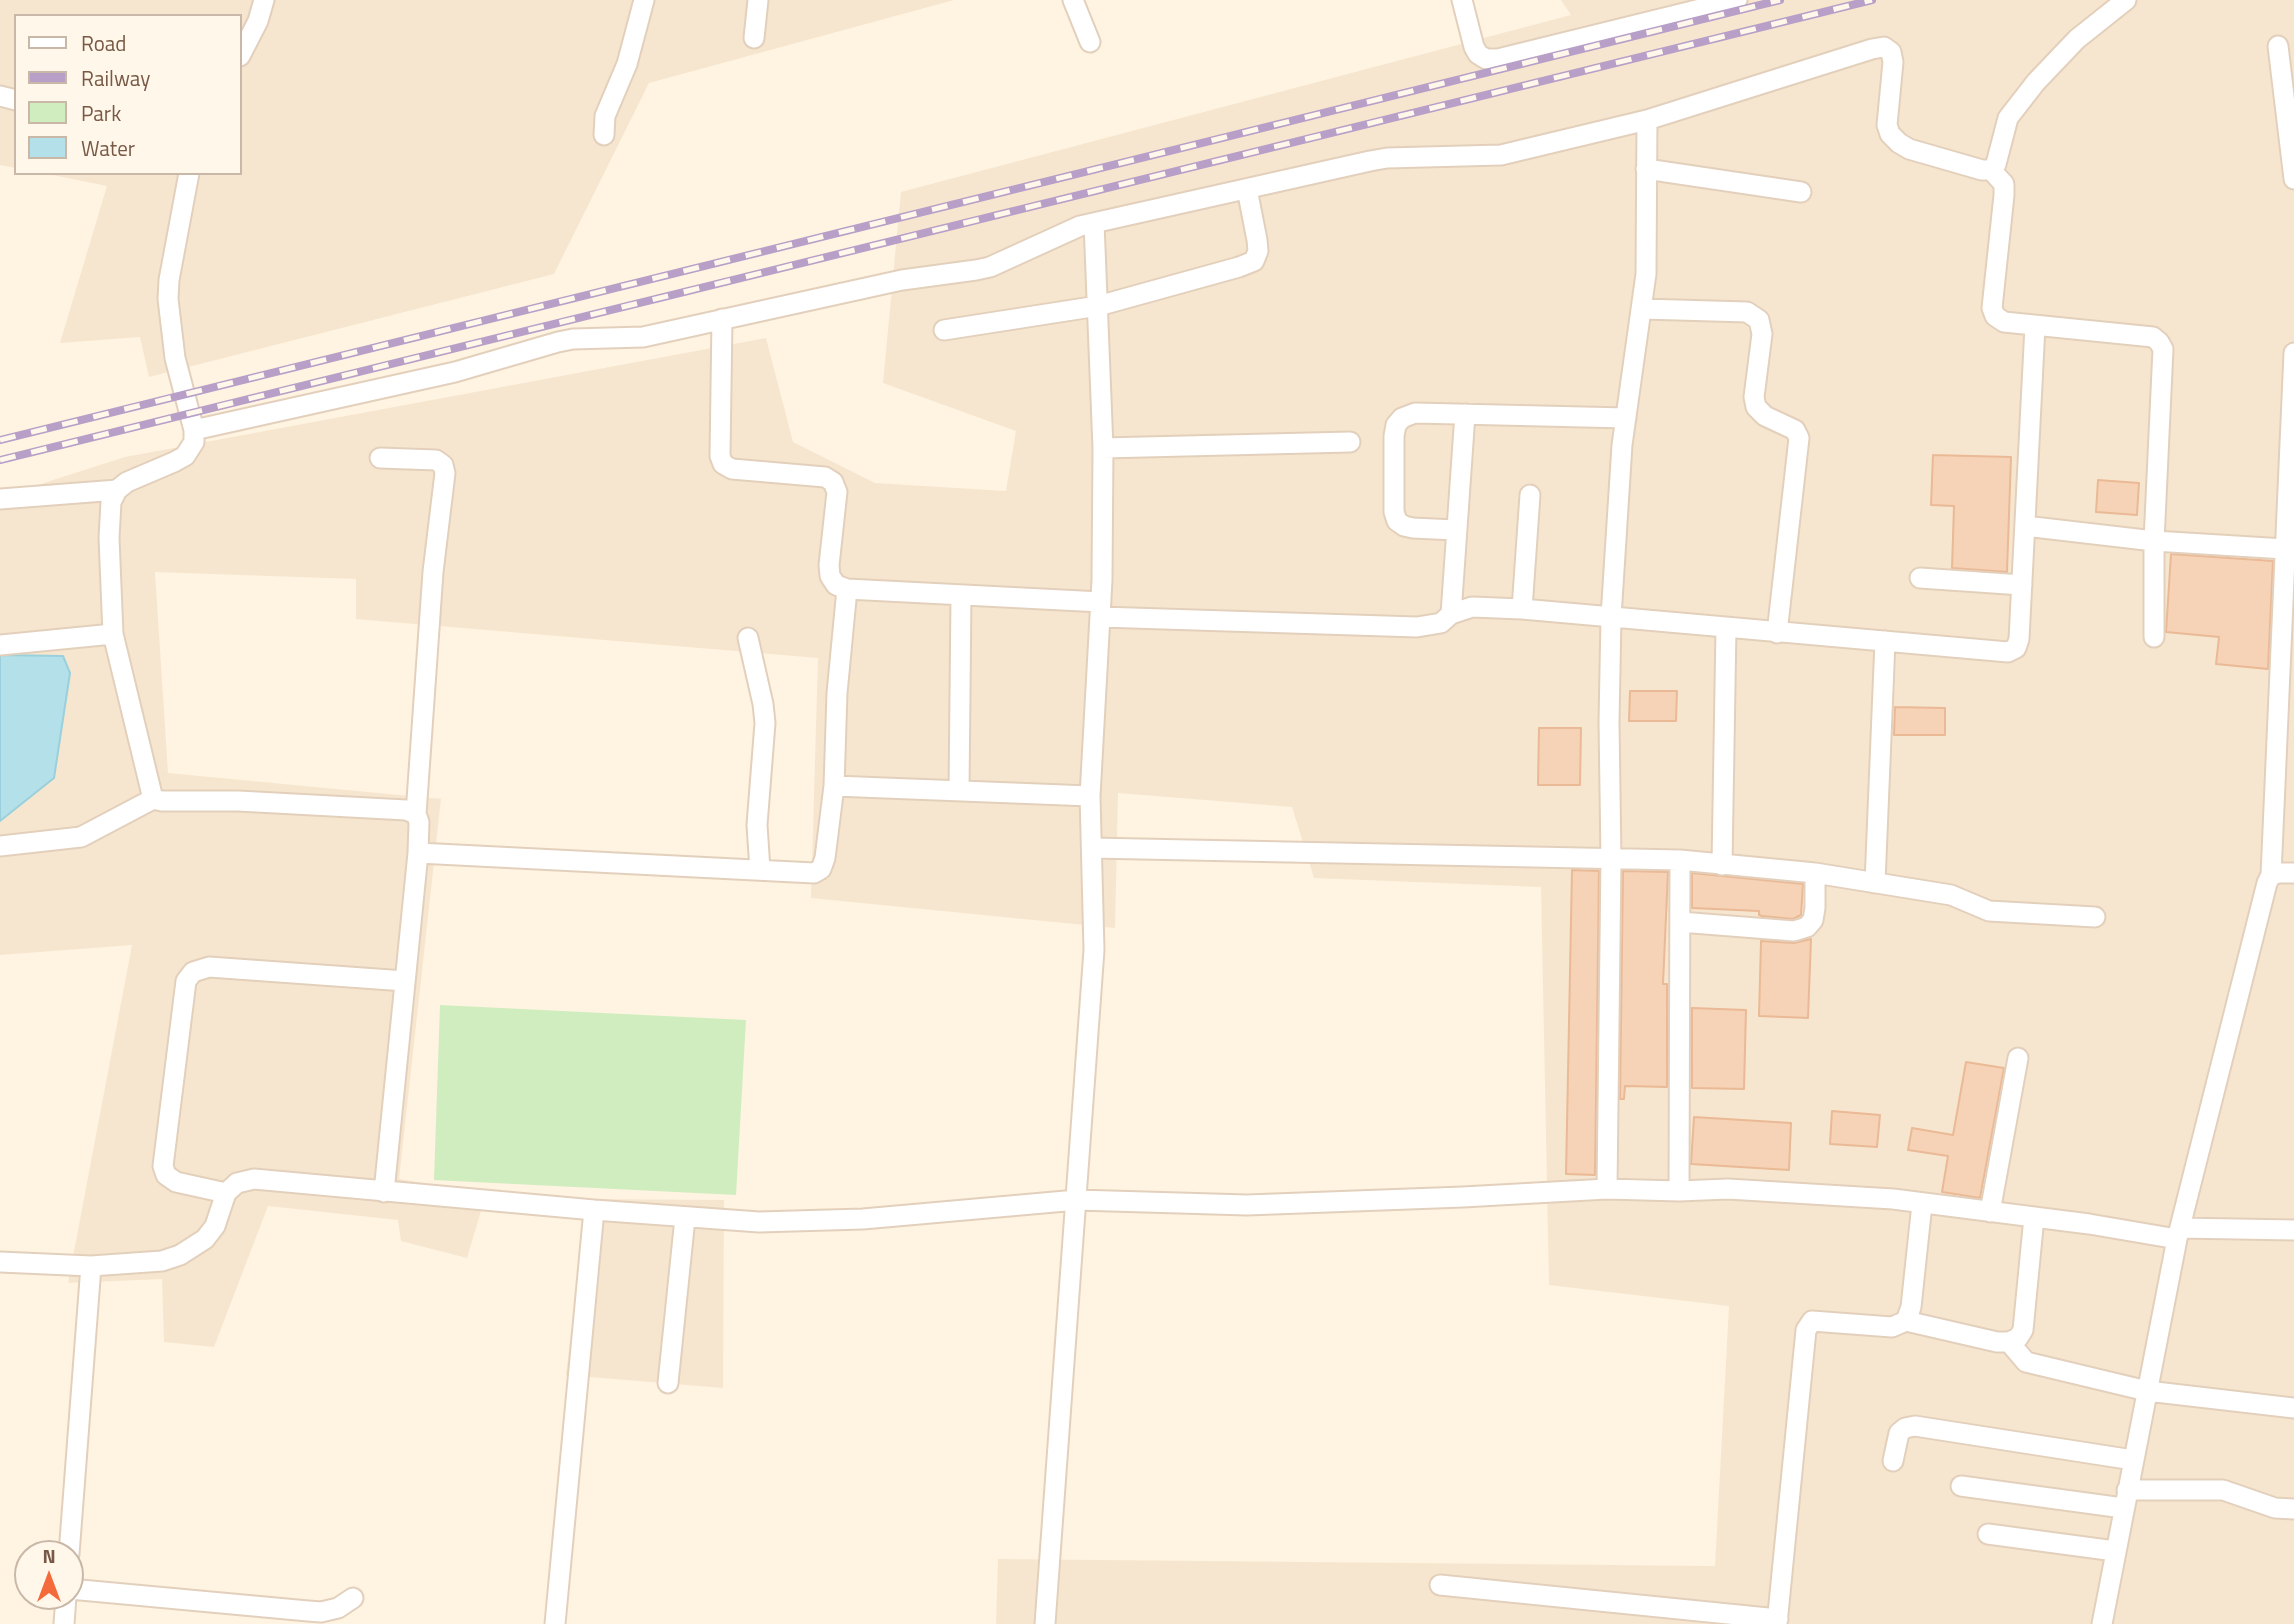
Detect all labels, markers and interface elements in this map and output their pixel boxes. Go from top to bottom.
legend [14,14,242,175]
text: Road [81,27,126,59]
text: Railway [81,62,150,94]
text: Park [81,97,121,129]
text: Water [81,132,135,164]
north arrow [14,1540,84,1610]
text: N [42,1541,56,1570]

